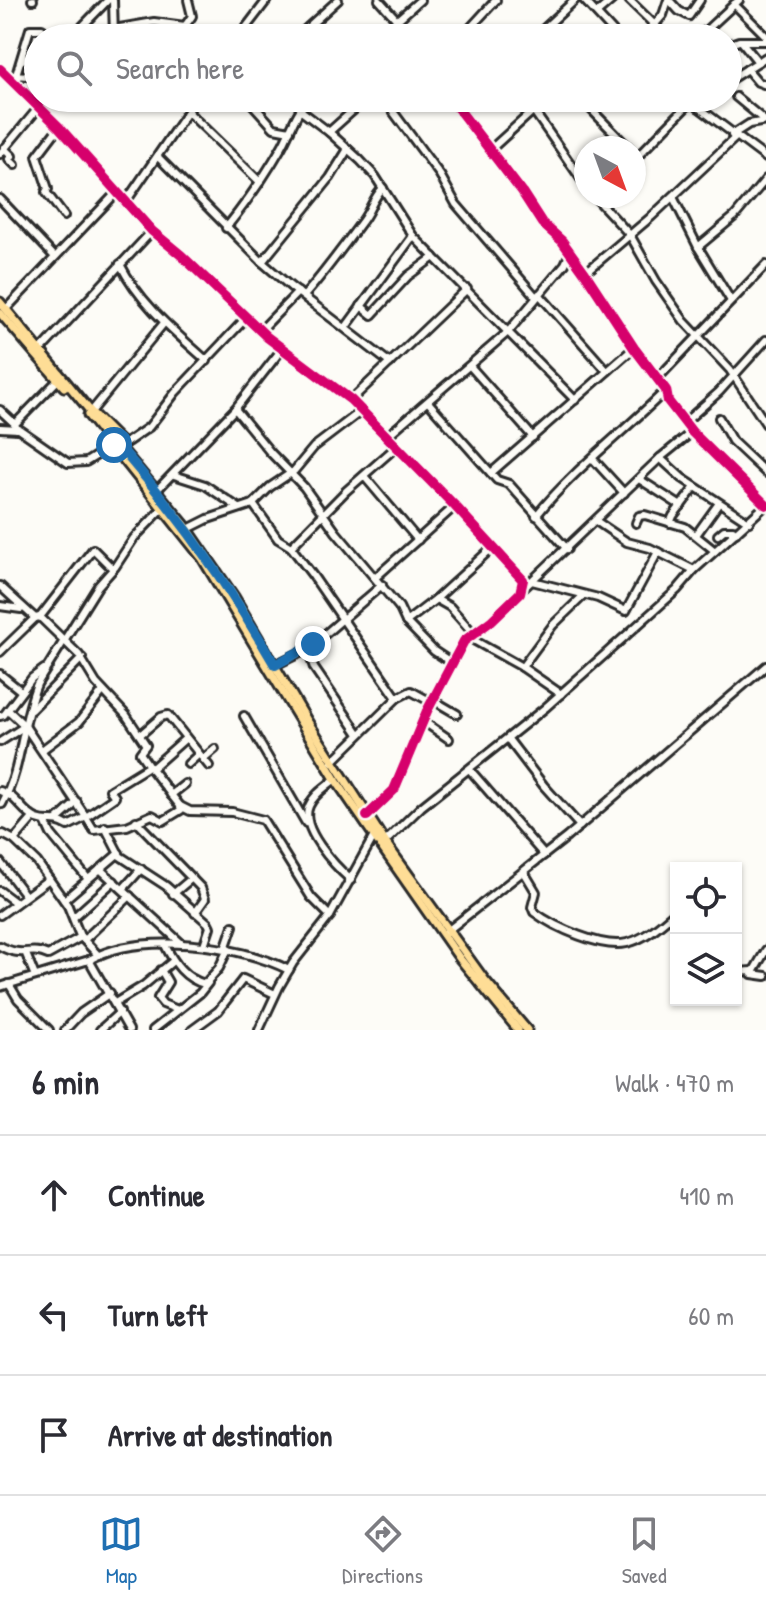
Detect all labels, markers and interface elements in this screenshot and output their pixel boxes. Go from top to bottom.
search box [24,24,742,112]
icon: search [52,46,96,90]
text: Search here [116,48,244,88]
north arrow [574,136,646,208]
route start [96,427,132,463]
route end [295,626,331,662]
map controls [670,862,742,1006]
button: locate [670,862,742,934]
button: layers [670,934,742,1006]
text: 6 min [32,1059,100,1105]
text: Walk · 470 m [615,1065,734,1100]
icon: ahead [32,1173,76,1217]
text: Continue [108,1175,205,1215]
text: 410 m [680,1178,734,1213]
icon: left [32,1293,76,1337]
text: Turn left [108,1295,207,1335]
text: 60 m [688,1298,734,1333]
icon: arrive [32,1413,76,1457]
text: Arrive at destination [108,1415,333,1455]
tab: Map [99,1512,143,1590]
tab: Directions [342,1512,423,1590]
tab: Saved [622,1512,667,1590]

